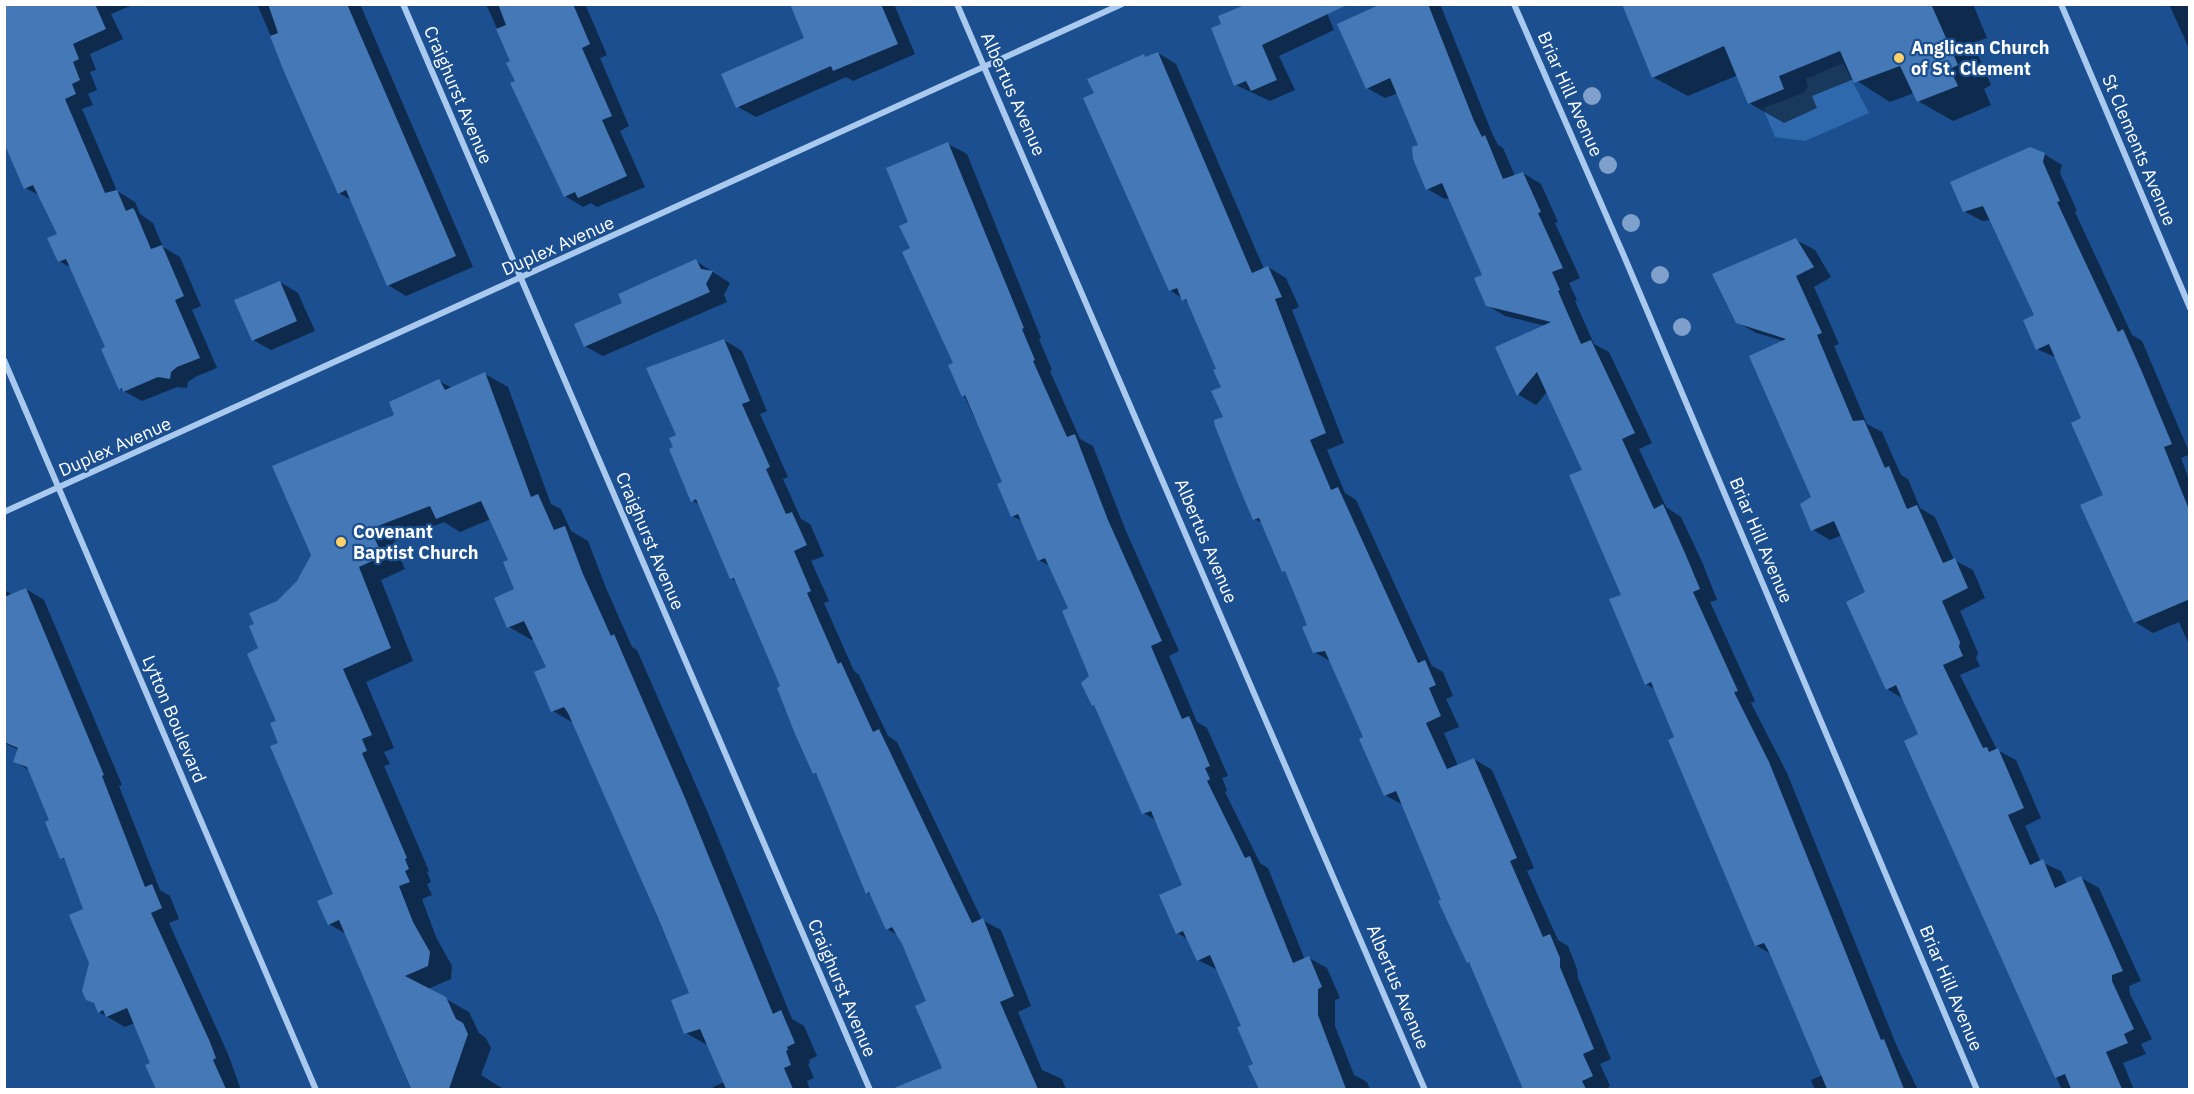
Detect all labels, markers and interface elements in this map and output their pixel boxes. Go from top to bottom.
street label: Craighurst Avenue [419,22,498,167]
street label: Albertus Avenue [976,28,1051,159]
street label: Briar Hill Avenue [1533,28,1608,160]
place label: Anglican Church of St. Clement [1911,36,2050,80]
marker: Anglican Church of St. Clement [1892,51,1906,65]
street label: St Clements Avenue [2097,71,2182,229]
street label: Duplex Avenue [498,210,618,281]
street label: Duplex Avenue [55,411,175,482]
street label: Craighurst Avenue [611,468,690,613]
street label: Briar Hill Avenue [1725,473,1798,606]
street label: Albertus Avenue [1170,475,1243,607]
place label: Covenant Baptist Church [353,520,479,564]
marker: Covenant Baptist Church [334,535,348,549]
street label: Lytton Boulevard [137,652,212,786]
street label: Craighurst Avenue [803,915,882,1060]
street label: Albertus Avenue [1362,921,1435,1053]
street label: Briar Hill Avenue [1915,921,1988,1054]

